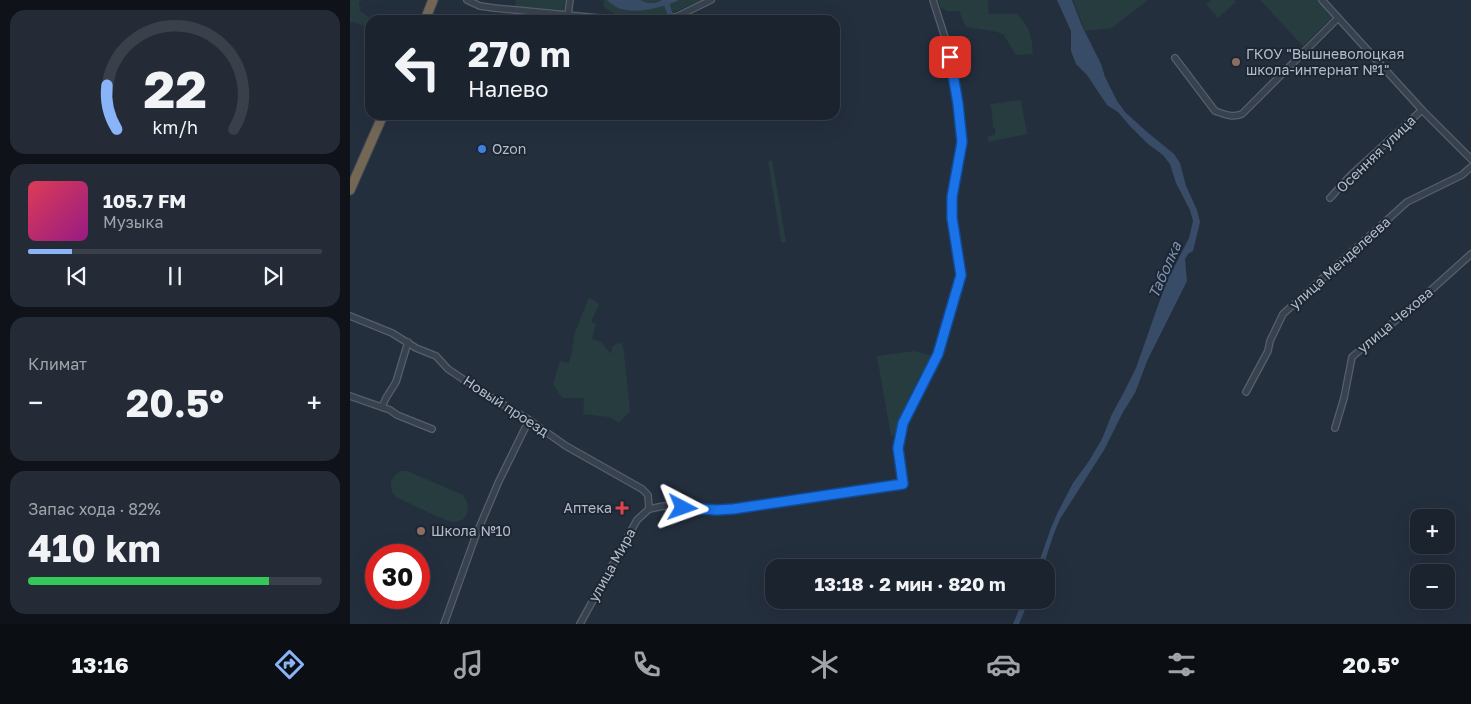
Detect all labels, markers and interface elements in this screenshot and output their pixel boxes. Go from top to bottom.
text: 270 m [468,33,571,75]
icon: left [385,35,450,100]
pin [929,36,971,78]
icon: arrive [936,43,964,71]
place label: ГКОУ "Вышневолоцкая школа-интернат №1" [1246,45,1404,78]
marker: ГКОУ "Вышневолоцкая школа-интернат №1" [1230,56,1242,68]
text: 22 [143,57,207,119]
text: Налево [468,75,548,102]
street label: Осенняя улица [1332,112,1419,196]
text: km/h [152,116,198,138]
place label: Ozon [492,140,526,157]
marker: Ozon [476,143,488,155]
text: 105.7 FM [103,189,186,212]
text: Музыка [103,212,164,232]
street label: улица Менделеева [1286,213,1394,312]
water label: Таболка [1144,238,1185,301]
icon: previous [63,262,91,290]
icon: pause [161,262,189,290]
icon: next [259,262,287,290]
street label: улица Чехова [1353,283,1436,356]
text: Климат [28,354,87,374]
street label: Новый проезд [460,372,553,440]
text: 20.5° [126,380,224,425]
text: − [28,386,43,419]
text: + [307,386,322,419]
position arrow [656,481,708,533]
text: Запас хода · 82% [28,499,161,519]
place label: Аптека [564,499,612,516]
marker: Аптека [616,502,628,514]
map controls [1410,509,1455,609]
button: + [1410,509,1455,554]
place label: Школа №10 [431,522,511,539]
text: 410 km [28,525,161,570]
marker: Школа №10 [415,525,427,537]
street label: улица Мира [584,525,639,605]
speed limit sign: 30 [365,544,430,609]
button: − [1410,564,1455,609]
text: 13:18 · 2 мин · 820 m [814,572,1006,595]
icon: directions [272,647,307,682]
icon: music [451,647,486,682]
icon: phone [629,647,664,682]
icon: climate [807,647,842,682]
icon: car [986,647,1021,682]
icon: filters [1164,647,1199,682]
text: 13:16 [72,651,129,678]
text: 20.5° [1343,651,1399,678]

